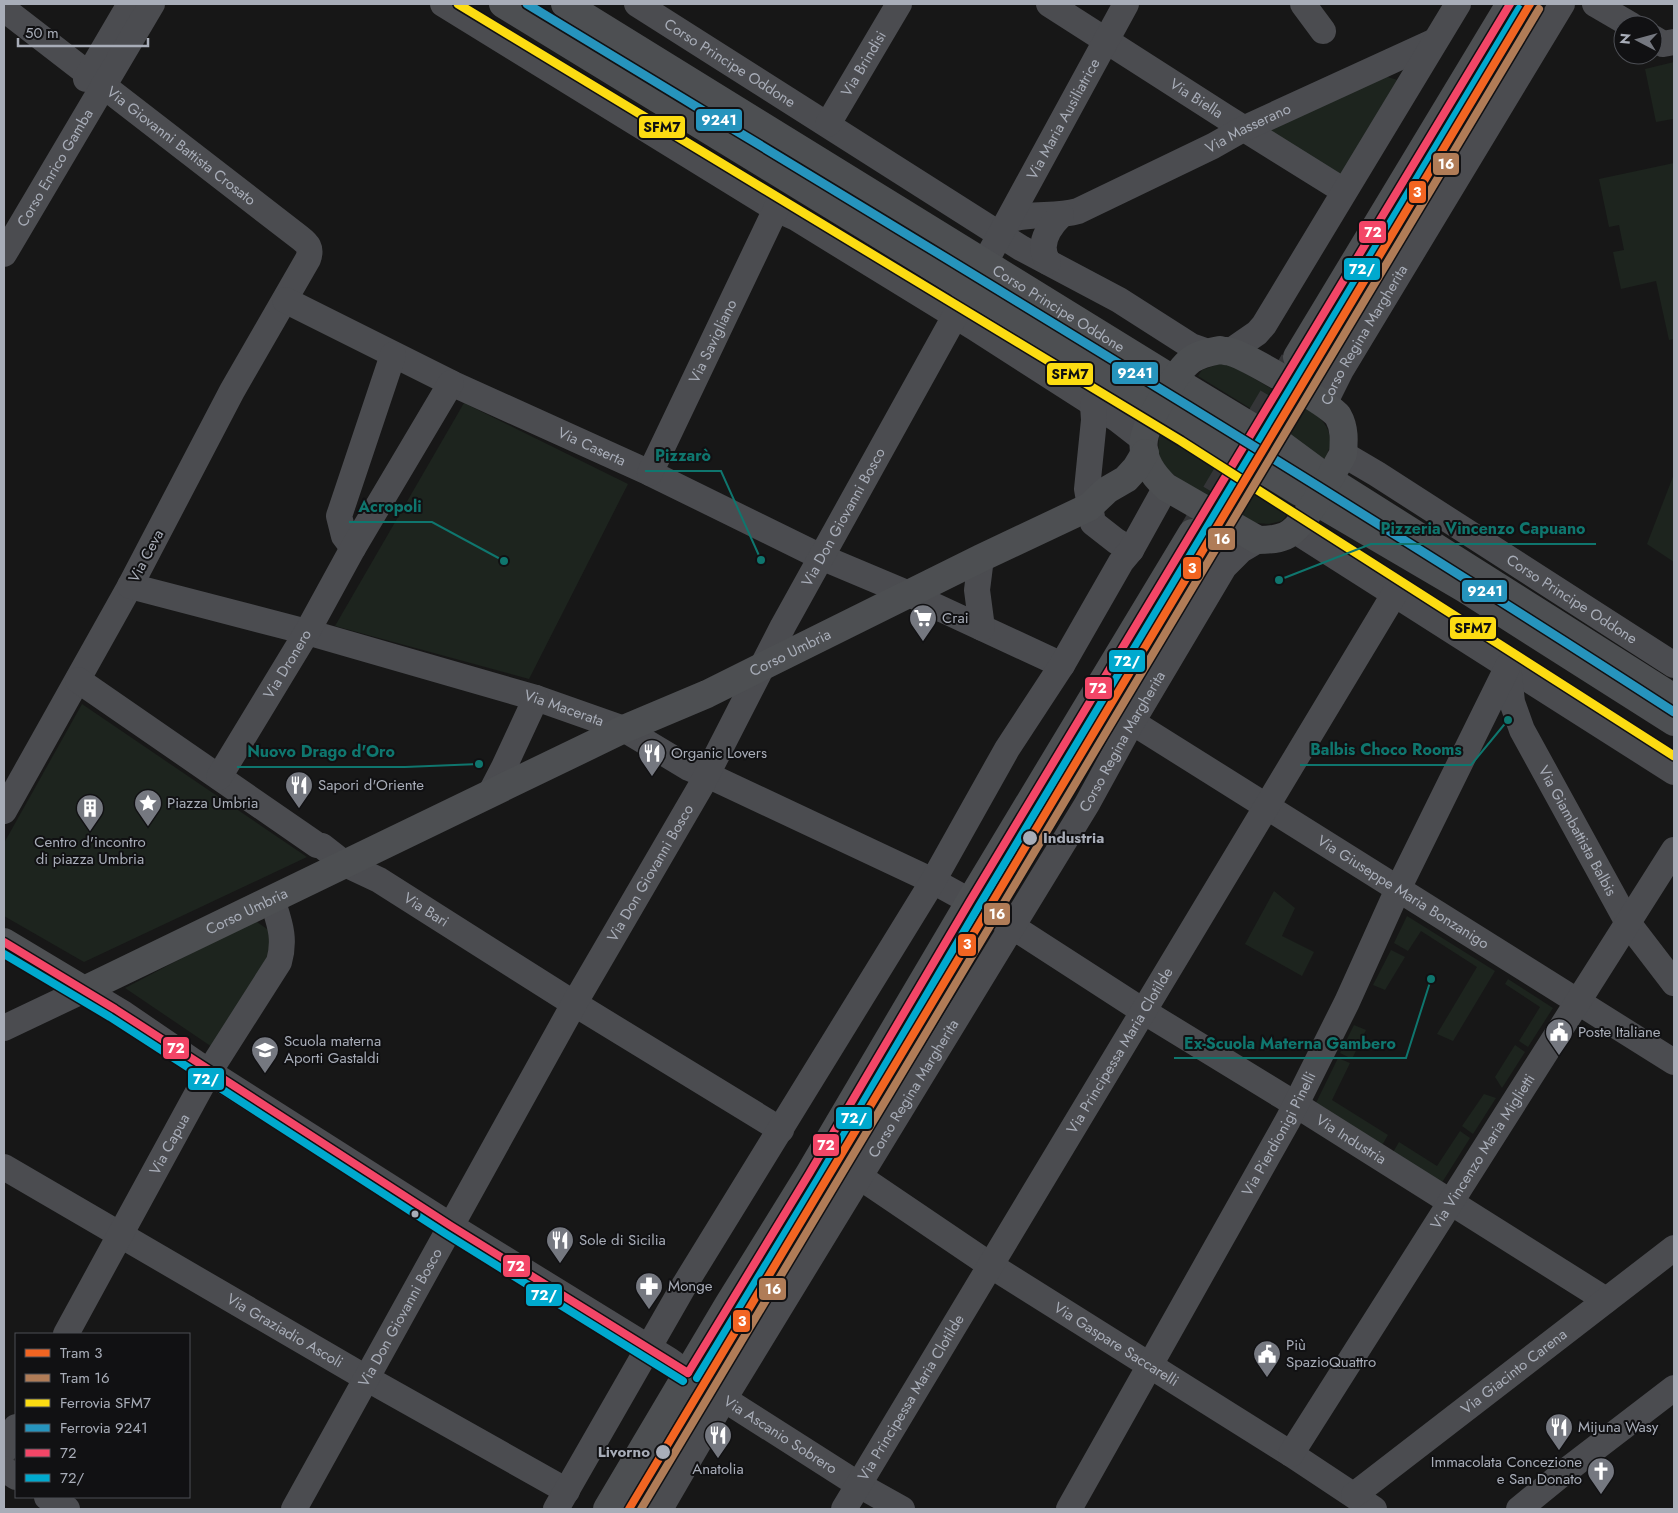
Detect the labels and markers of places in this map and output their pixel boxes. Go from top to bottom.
callout: Pizzarò [645,440,721,471]
callout: Acropoli [349,491,432,522]
callout: Pizzeria Vincenzo Capuano [1371,513,1596,544]
supermarket icon: Crai [908,603,938,642]
place label: Crai [942,607,969,629]
callout: Balbis Choco Rooms [1300,734,1471,765]
callout: Nuovo Drago d'Oro [237,736,405,767]
restaurant icon: Organic Lovers [637,738,667,777]
place label: Organic Lovers [671,742,767,764]
restaurant icon: Sapori d'Oriente [284,770,314,809]
place label: Sapori d'Oriente [318,774,424,796]
place icon: Piazza Umbria [133,788,163,827]
place label: Piazza Umbria [167,792,258,814]
building icon: Centro d'incontro di piazza Umbria [75,793,105,832]
place label: Industria [1043,827,1104,849]
marker: Industria [1021,829,1039,847]
place label: Centro d'incontro di piazza Umbria [34,831,146,870]
public building icon: Poste Italiane [1544,1017,1574,1056]
place label: Poste Italiane [1578,1021,1661,1043]
callout: Ex-Scuola Materna Gambero [1174,1027,1406,1058]
place label: Scuola materna Aporti Gastaldi [284,1030,381,1069]
school or university icon: Scuola materna Aporti Gastaldi [250,1035,280,1074]
unlabelled marker [410,1209,420,1219]
restaurant icon: Sole di Sicilia [545,1225,575,1264]
place label: Sole di Sicilia [579,1229,666,1251]
pharmacy icon: Monge [634,1271,664,1310]
place label: Monge [668,1275,713,1297]
place label: Più SpazioQuattro [1286,1334,1376,1373]
public building icon: Più SpazioQuattro [1252,1339,1282,1378]
restaurant icon: Mijuna Wasy [1544,1412,1574,1451]
place label: Mijuna Wasy [1578,1416,1659,1438]
restaurant icon: Anatolia [703,1420,733,1459]
place label: Livorno [598,1441,650,1463]
marker: Livorno [654,1443,672,1461]
place label: Immacolata Concezione e San Donato [1431,1451,1582,1490]
church icon: Immacolata Concezione e San Donato [1586,1456,1616,1495]
place label: Anatolia [692,1458,744,1480]

